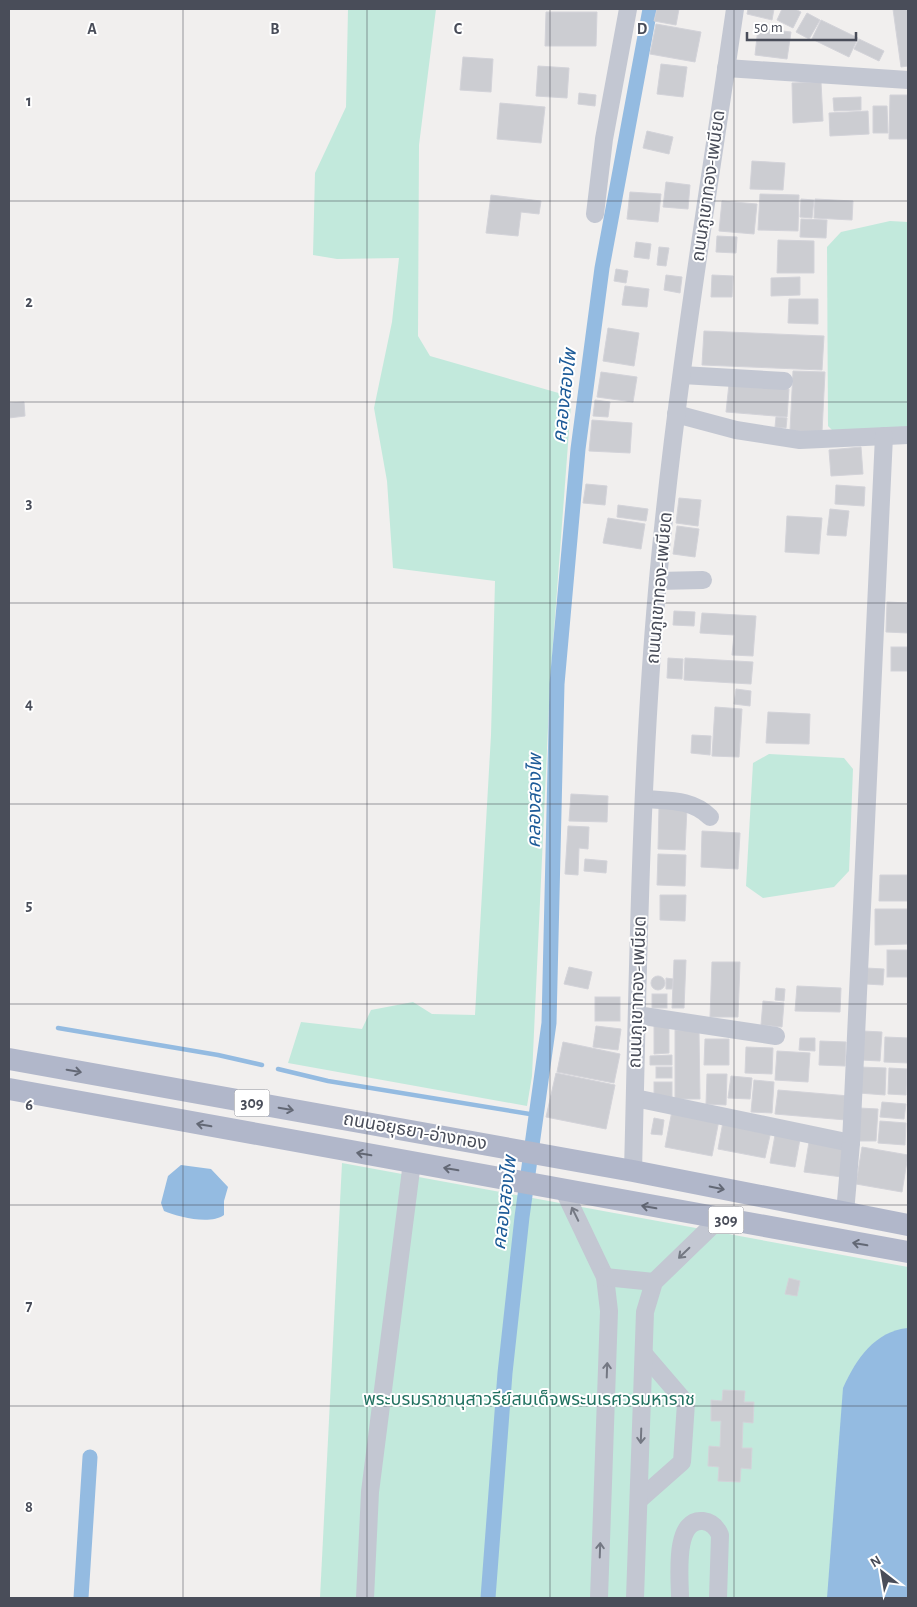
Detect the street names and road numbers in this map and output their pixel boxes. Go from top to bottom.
street label: ถนนภูเขาทอง-เพนียด [688,109,731,263]
street label: ถนนภูเขาทอง-เพนียด [643,511,678,665]
street label: ถนนภูเขาทอง-เพนียด [625,915,652,1069]
road number: 309 [234,1090,270,1116]
street label: ถนนอยุธยา-อ่างทอง [342,1110,488,1154]
road number: 309 [708,1206,744,1234]

